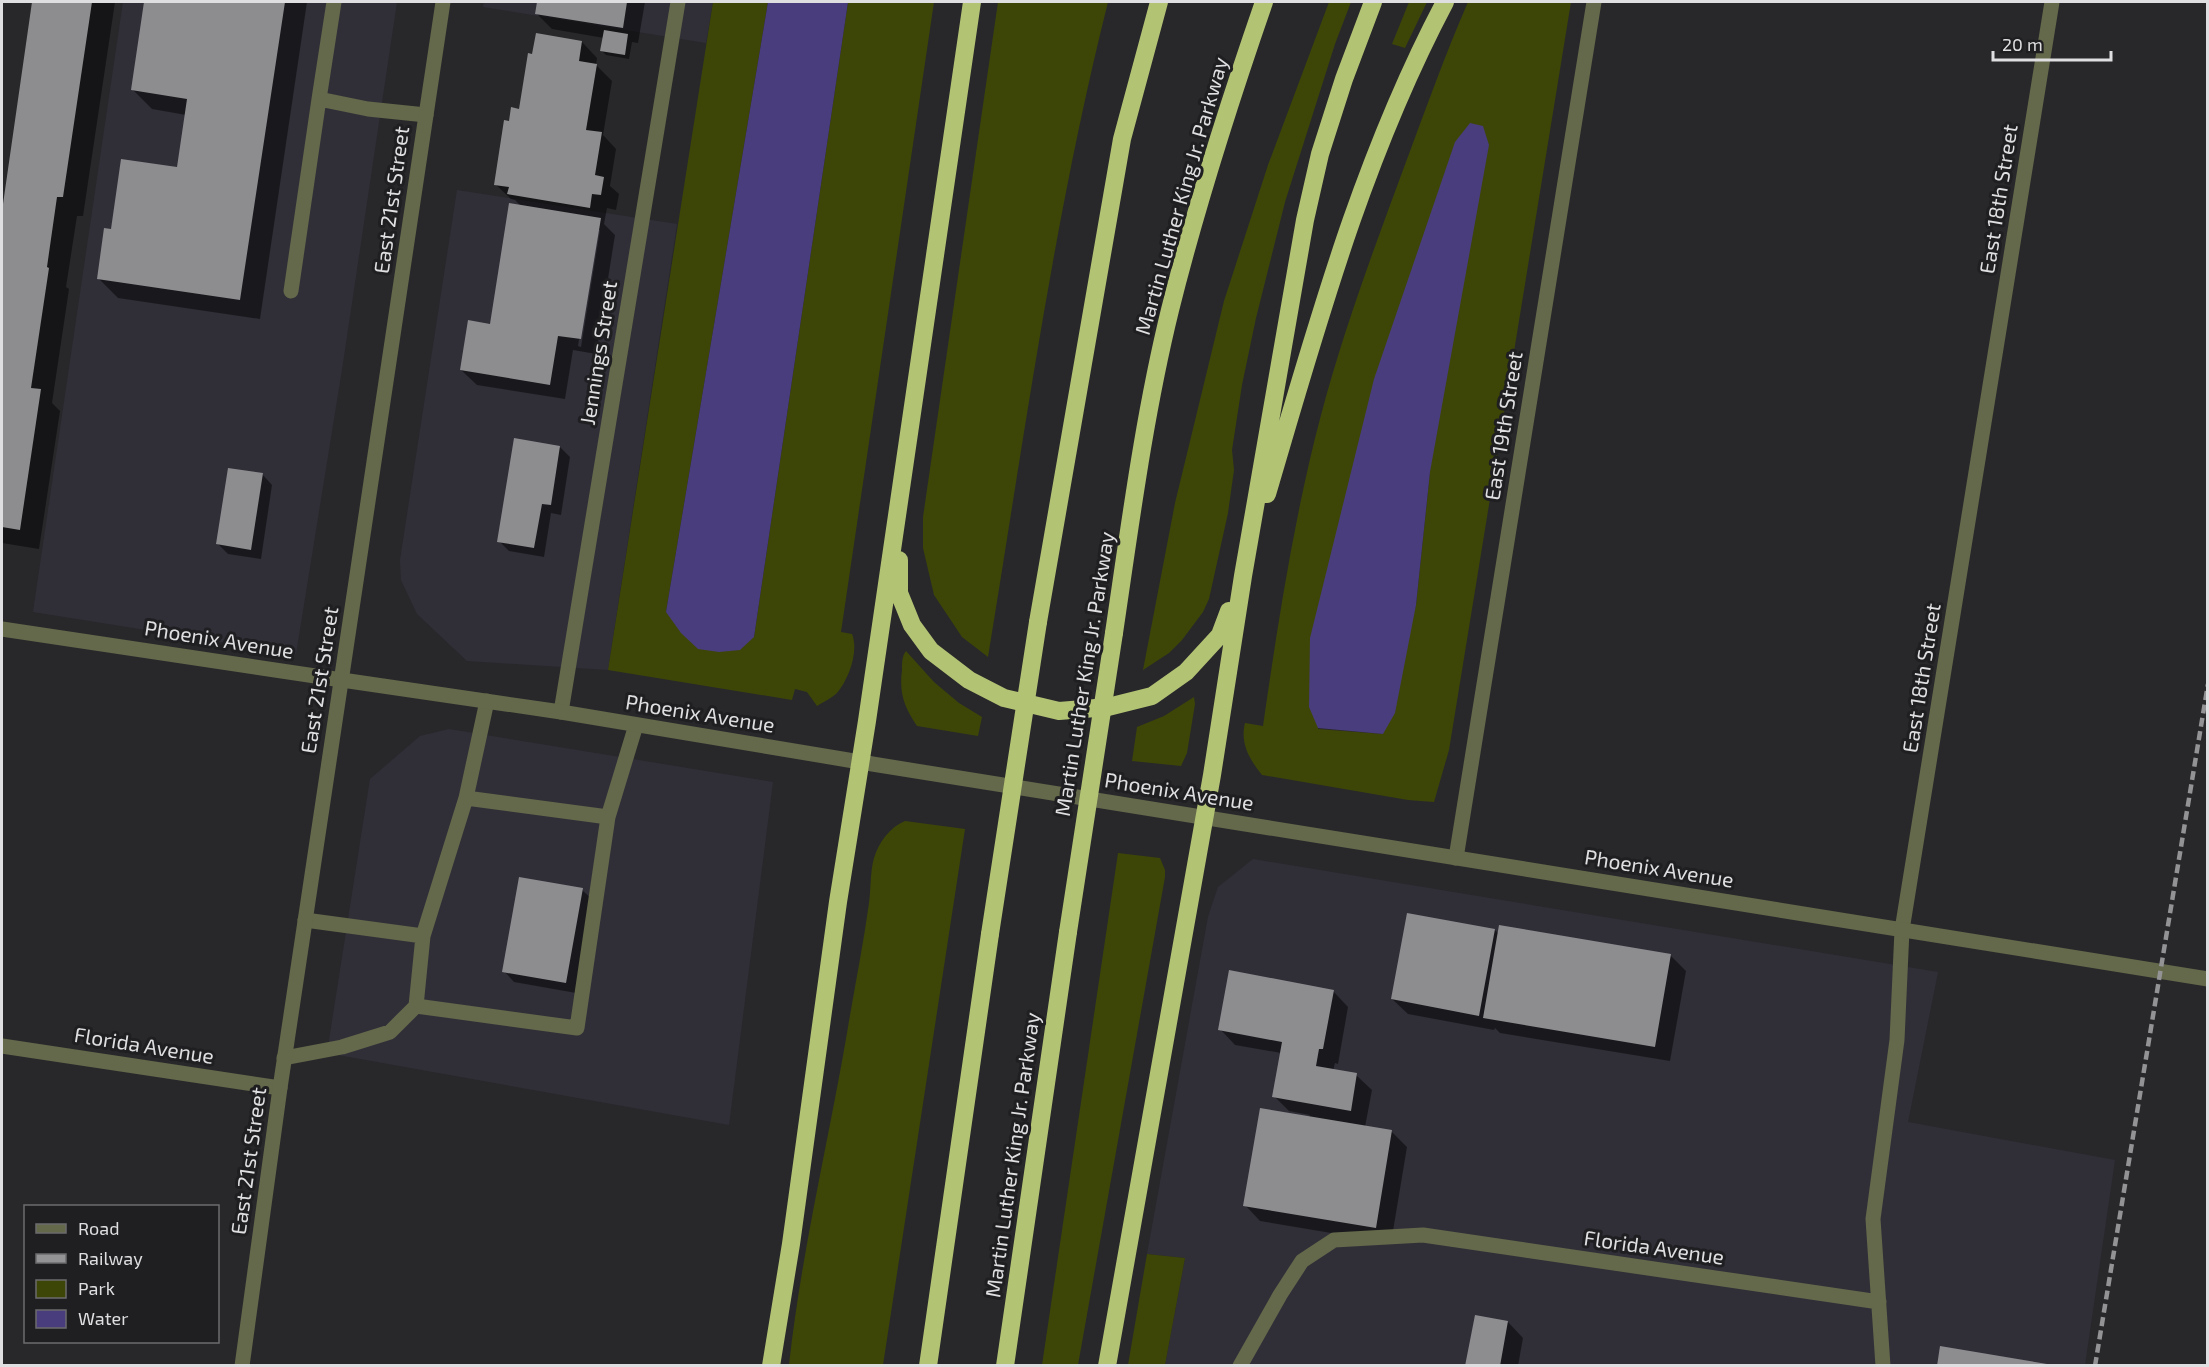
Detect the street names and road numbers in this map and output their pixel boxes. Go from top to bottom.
street label: Martin Luther King Jr. Parkway [1129,54,1232,337]
street label: East 18th Street [1973,122,2022,275]
street label: East 21st Street [368,125,413,275]
street label: Jennings Street [574,279,621,427]
street label: East 19th Street [1478,350,1527,502]
street label: Martin Luther King Jr. Parkway [1049,530,1118,818]
street label: East 18th Street [1896,601,1945,754]
street label: East 21st Street [295,604,342,755]
street label: Phoenix Avenue [143,614,296,663]
street label: Phoenix Avenue [624,688,777,737]
street label: Phoenix Avenue [1103,766,1256,815]
street label: Phoenix Avenue [1583,843,1736,892]
street label: Martin Luther King Jr. Parkway [979,1010,1044,1299]
street label: Florida Avenue [73,1021,216,1068]
street label: East 21st Street [225,1086,270,1236]
street label: Florida Avenue [1583,1224,1726,1269]

